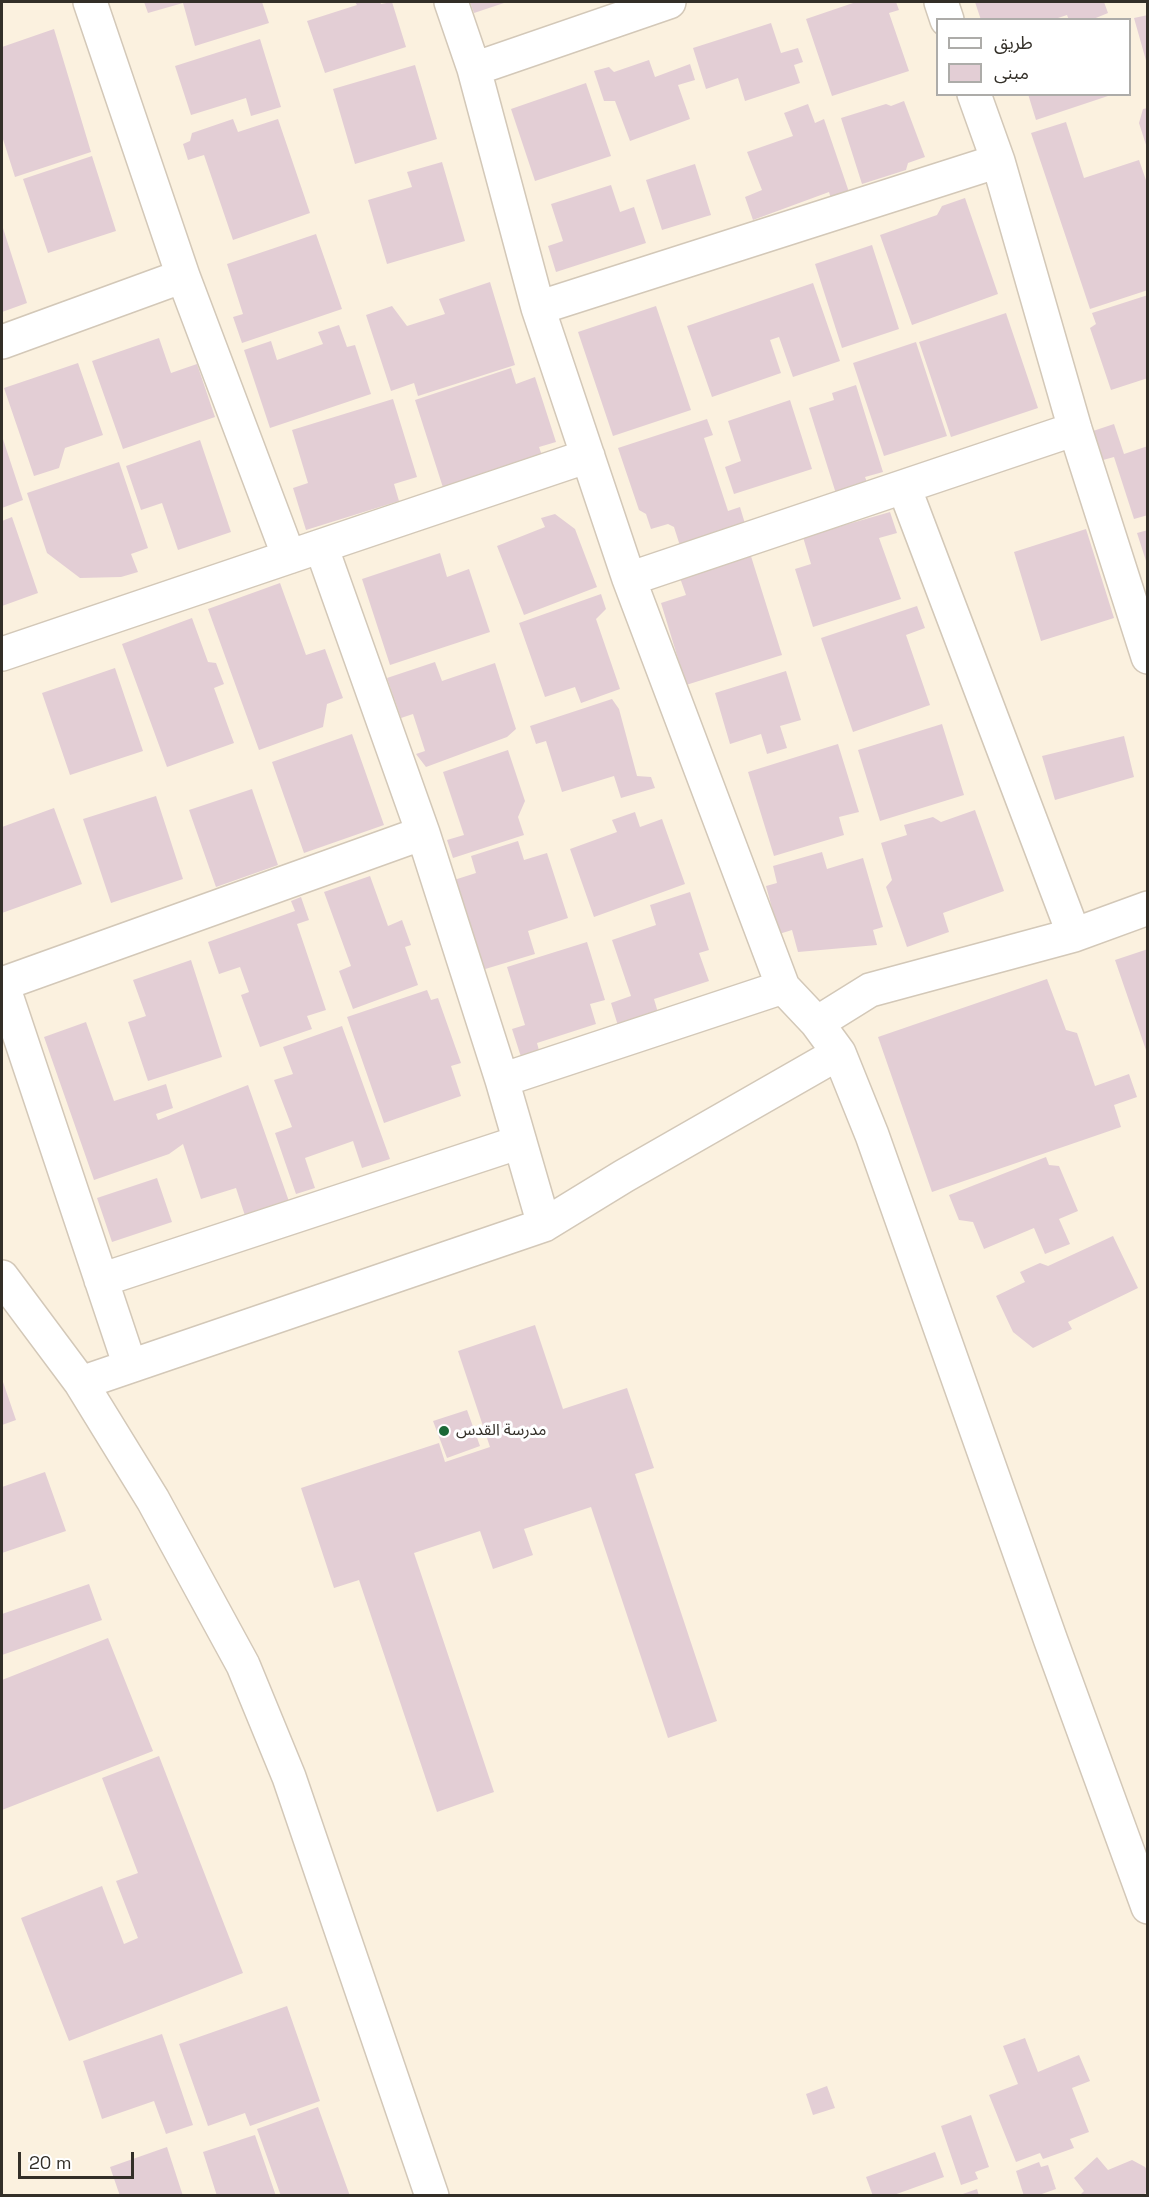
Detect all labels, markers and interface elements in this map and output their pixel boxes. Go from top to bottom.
legend [936,18,1131,96]
text: طريق [994,31,1033,54]
text: مبنى [994,61,1029,84]
place label: مدرسة القدس [456,1421,546,1441]
marker: مدرسة القدس [437,1424,451,1438]
scale bar [21,2140,136,2178]
text: 20 m [29,2151,72,2174]

